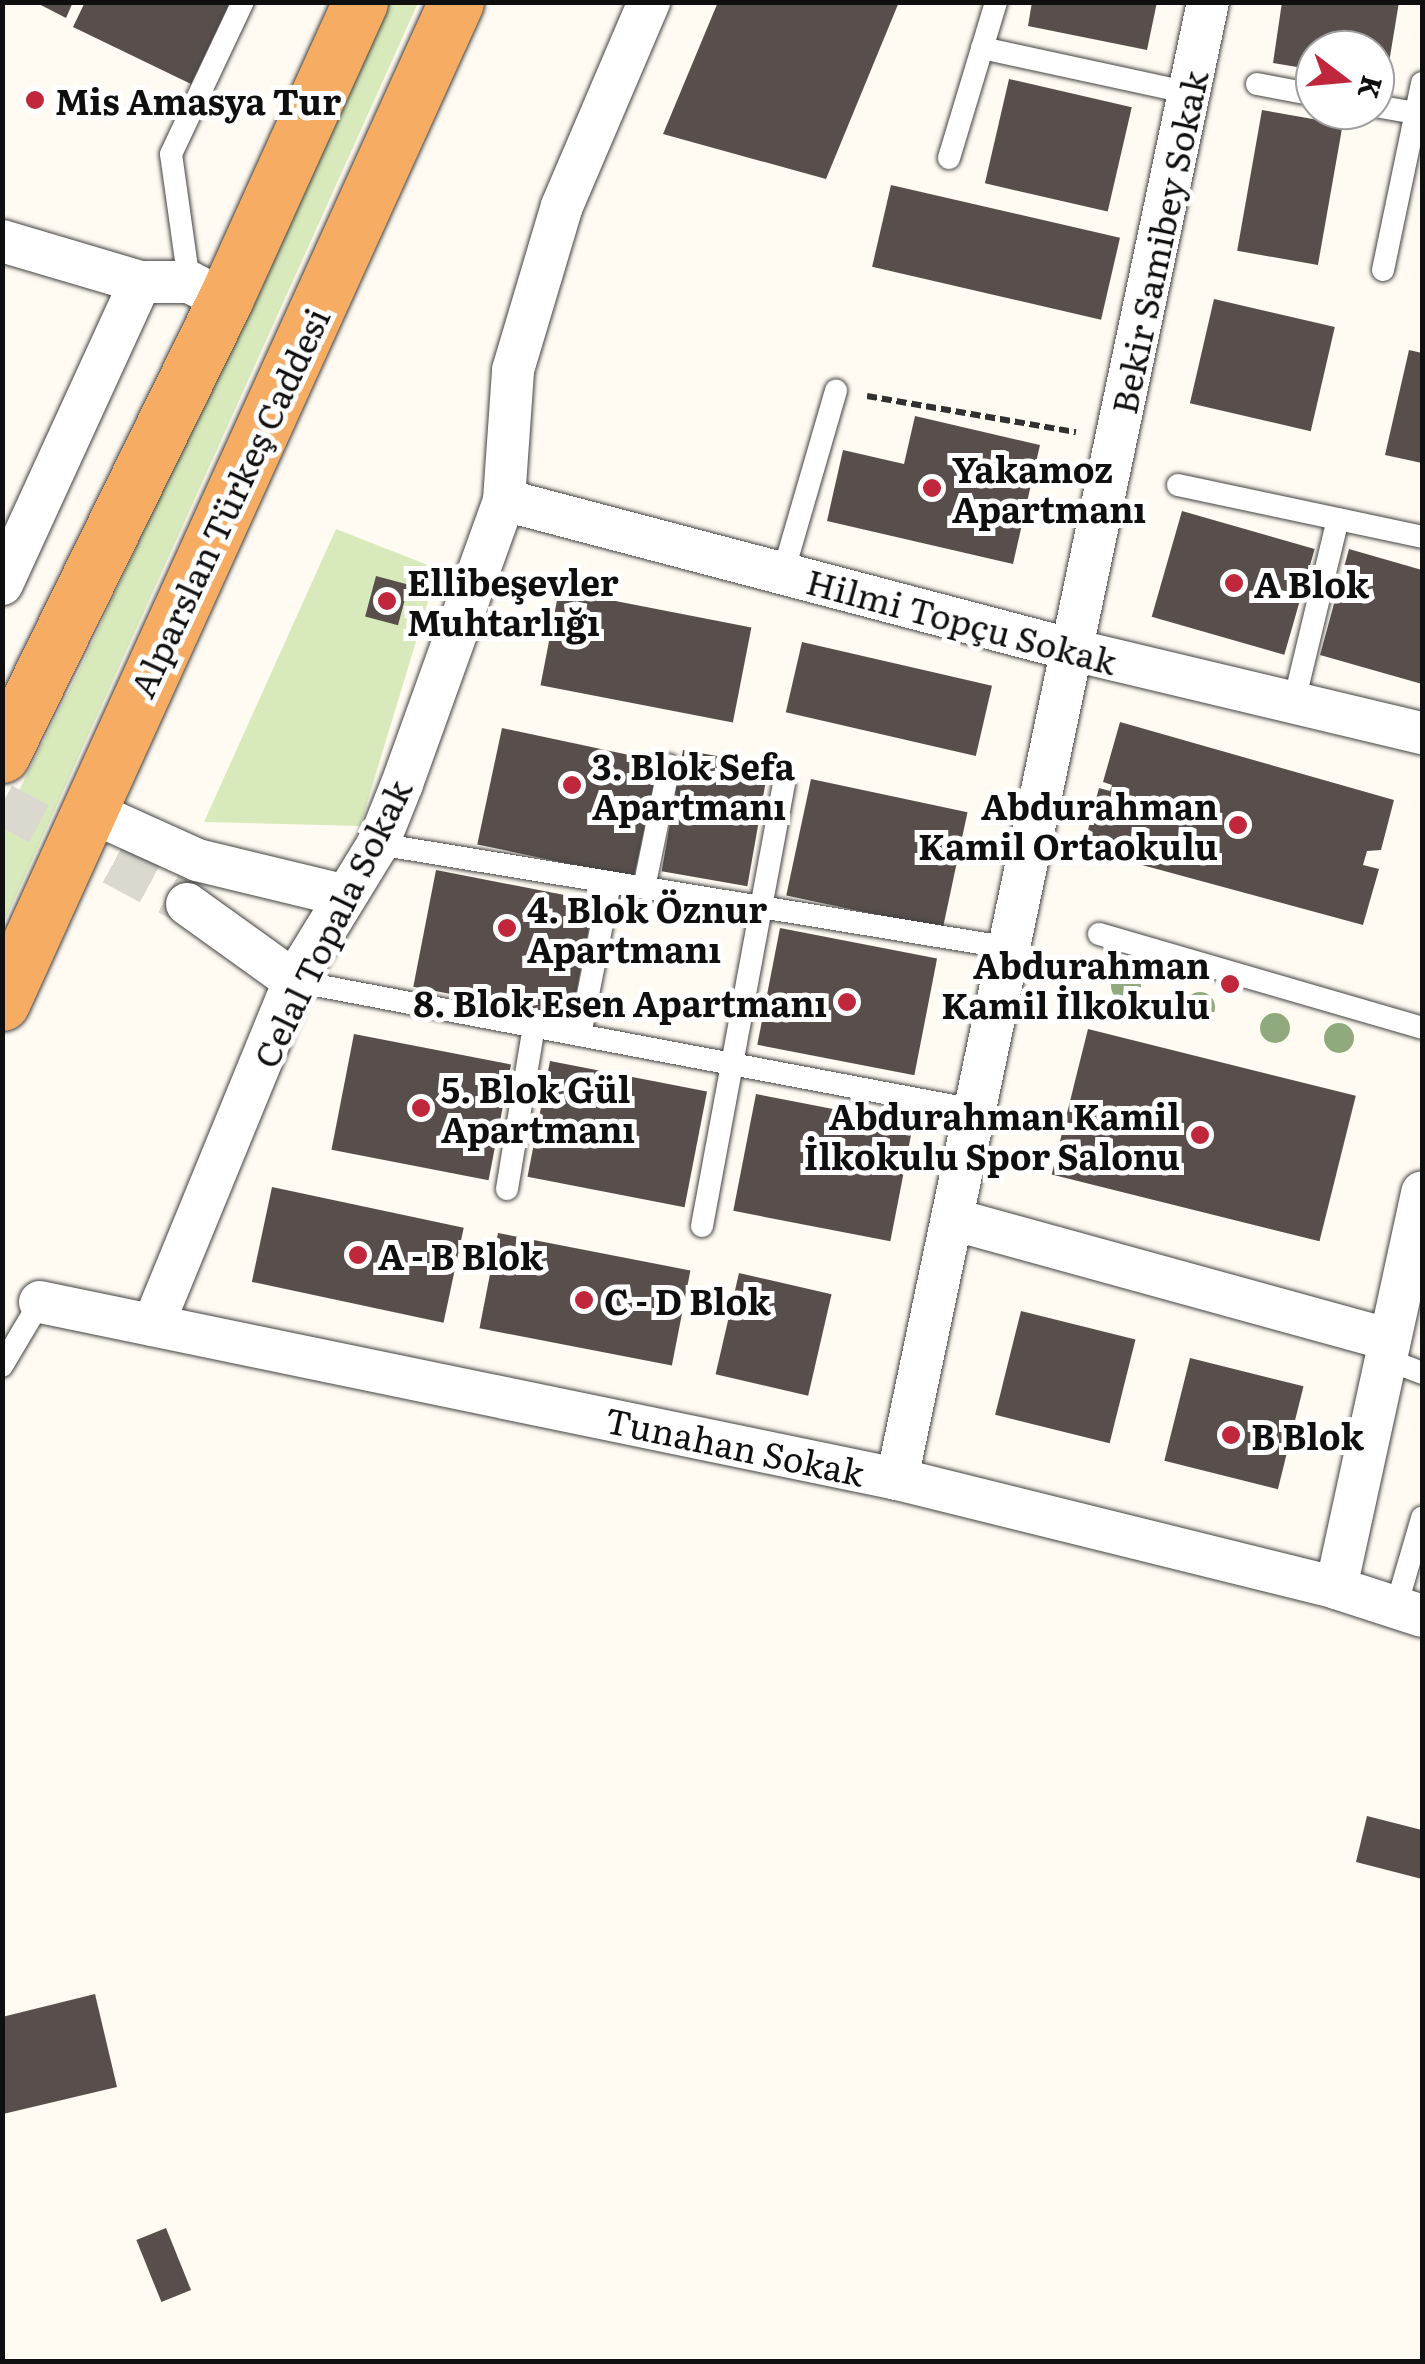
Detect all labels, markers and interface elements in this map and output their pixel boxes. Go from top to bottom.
north arrow [1295,30,1395,130]
street label: Bekir Samibey Sokak [1101,67,1215,417]
text: K [1349,71,1395,104]
place label: Mis Amasya Tur [55,79,341,121]
marker: Mis Amasya Tur [24,89,46,111]
street label: Alparslan Türkeş Caddesi [119,301,337,703]
place label: Yakamoz Apartmanı [952,447,1146,529]
marker: Yakamoz Apartmanı [921,477,943,499]
street label: Hilmi Topçu Sokak [802,558,1122,682]
place label: Ellibeşevler Muhtarlığı [407,560,619,642]
place label: A Blok [1254,562,1369,604]
marker: A Blok [1223,572,1245,594]
marker: Ellibeşevler Muhtarlığı [376,590,398,612]
place label: 3. Blok Sefa Apartmanı [592,744,795,826]
street label: Celal Topala Sokak [243,772,419,1074]
marker: 3. Blok Sefa Apartmanı [561,774,583,796]
place label: Abdurahman Kamil Ortaokulu [918,784,1218,866]
marker: Abdurahman Kamil Ortaokulu [1227,814,1249,836]
place label: 4. Blok Öznur Apartmanı [527,887,767,969]
marker: 4. Blok Öznur Apartmanı [496,917,518,939]
place label: Abdurahman Kamil İlkokulu [941,943,1210,1025]
marker: Abdurahman Kamil İlkokulu [1219,973,1241,995]
place label: 8. Blok Esen Apartmanı [413,981,827,1023]
marker: 8. Blok Esen Apartmanı [836,991,858,1013]
place label: 5. Blok Gül Apartmanı [441,1067,635,1149]
place label: Abdurahman Kamil İlkokulu Spor Salonu [804,1094,1180,1176]
marker: 5. Blok Gül Apartmanı [410,1097,432,1119]
marker: Abdurahman Kamil İlkokulu Spor Salonu [1189,1124,1211,1146]
place label: A - B Blok [378,1234,543,1276]
marker: A - B Blok [347,1244,369,1266]
place label: C - D Blok [604,1279,771,1321]
marker: C - D Blok [573,1289,595,1311]
street label: Tunahan Sokak [602,1397,868,1493]
place label: B Blok [1251,1414,1364,1456]
marker: B Blok [1220,1424,1242,1446]

